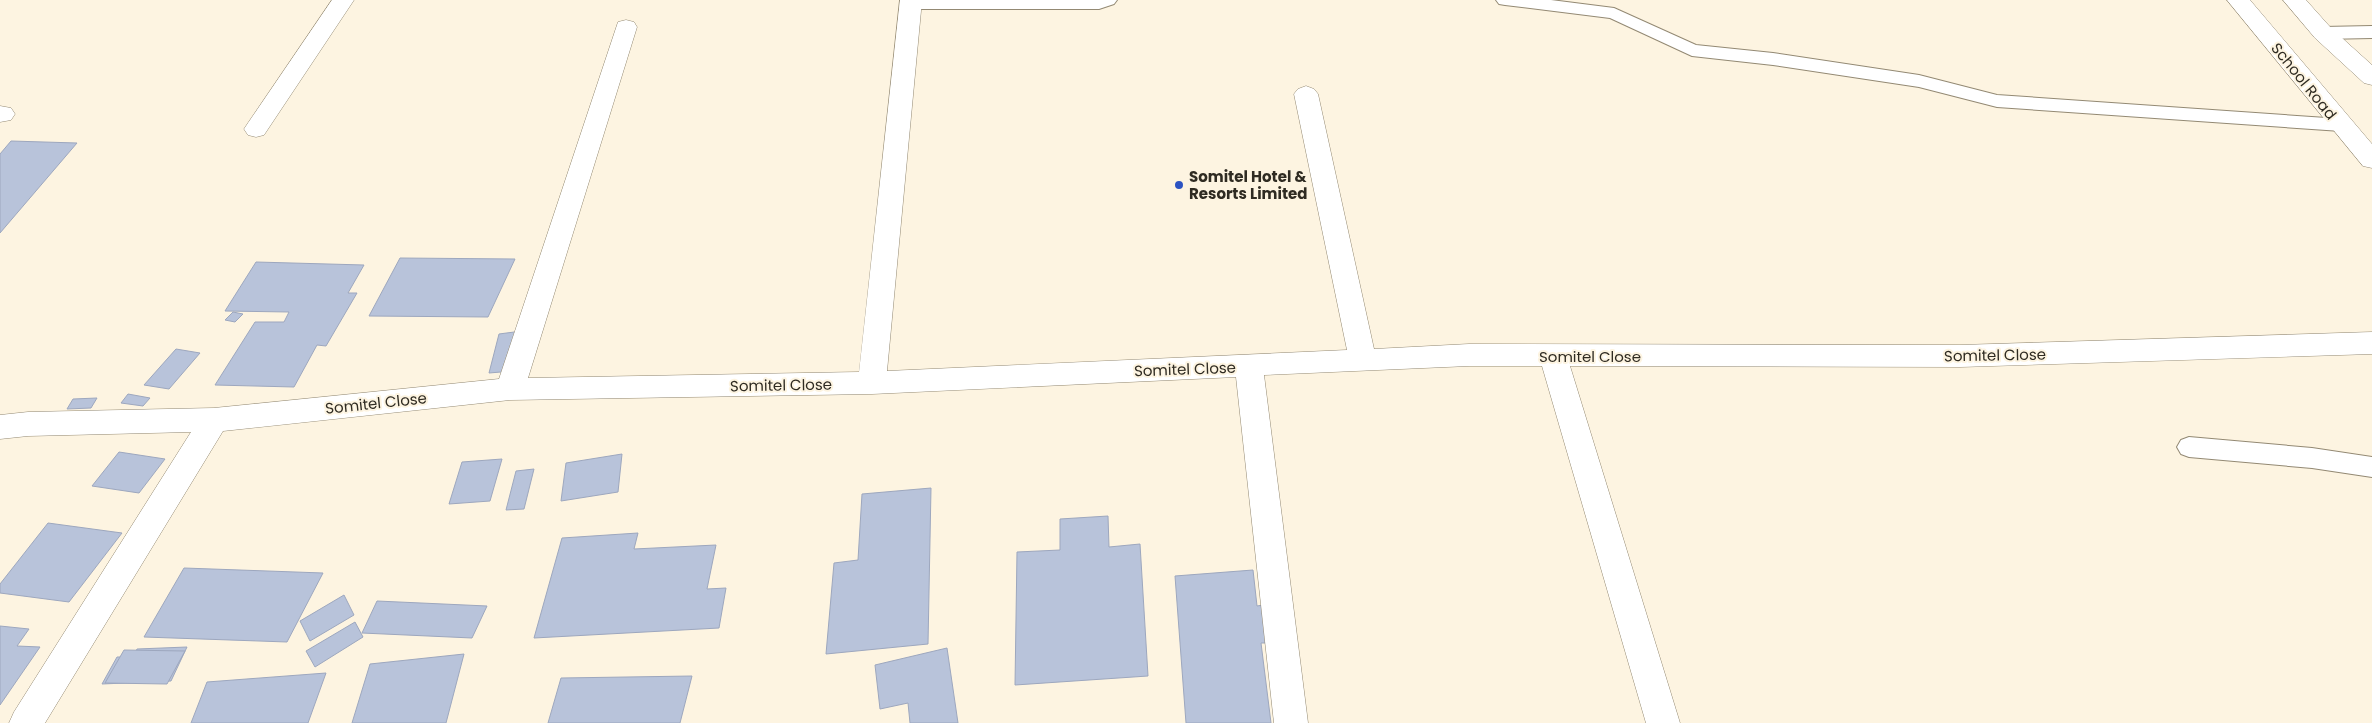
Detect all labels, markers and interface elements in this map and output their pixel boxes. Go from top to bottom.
street label: School Road [2266,38,2342,124]
place label: Somitel Hotel & Resorts Limited [1189,166,1307,204]
marker: Somitel Hotel & Resorts Limited [1173,179,1185,191]
street label: Somitel Close [1944,344,2046,366]
street label: Somitel Close [1539,346,1641,367]
street label: Somitel Close [1134,357,1236,381]
street label: Somitel Close [730,374,832,396]
street label: Somitel Close [324,387,428,419]

